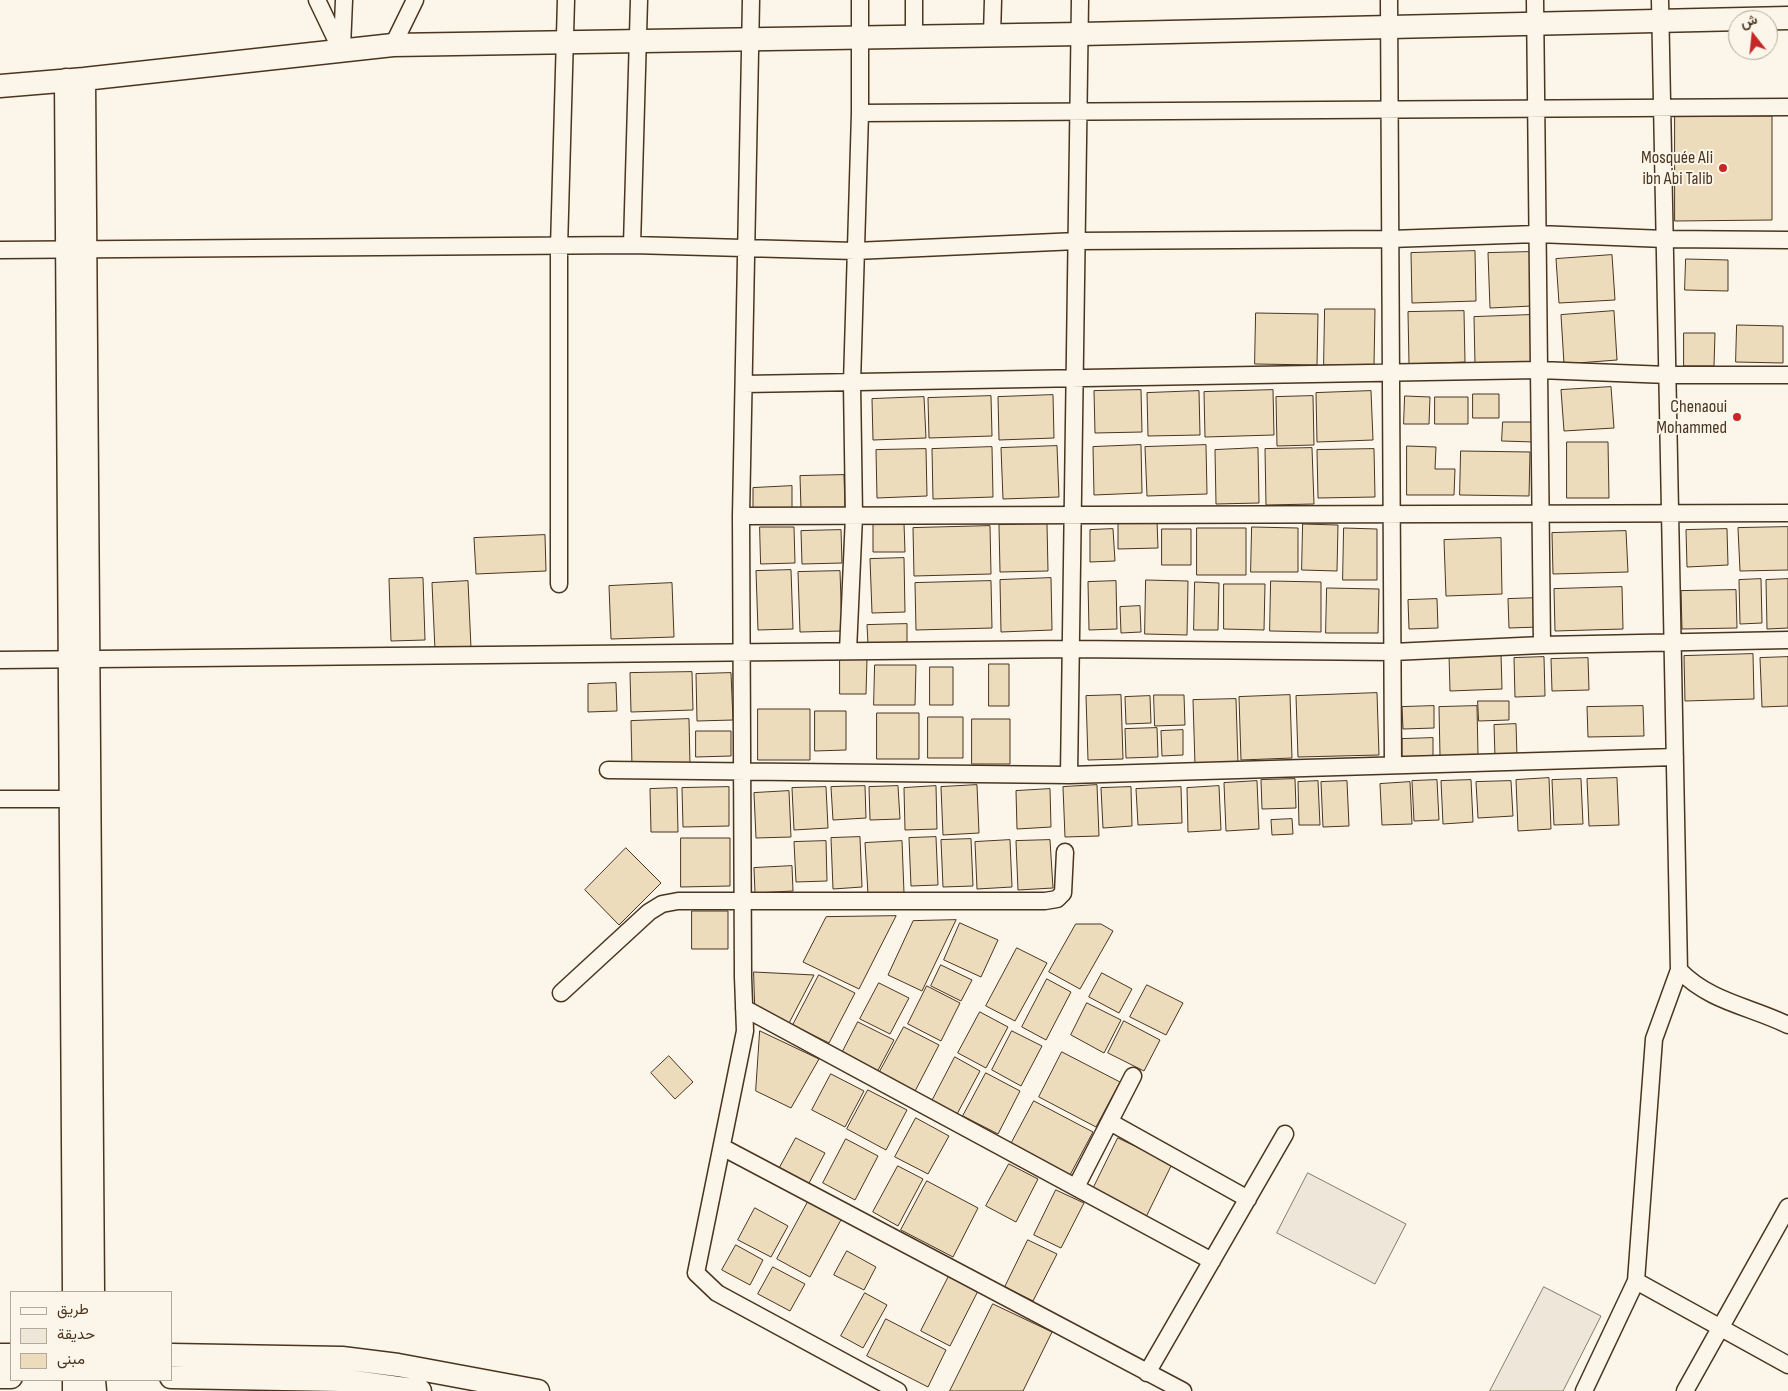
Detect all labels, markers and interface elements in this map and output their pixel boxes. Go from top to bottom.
north arrow [1728,10,1778,60]
text: ش [1739,11,1759,32]
place label: Mosquée Ali ibn Abi Talib [1641,147,1713,190]
marker: Mosquée Ali ibn Abi Talib [1717,162,1729,174]
place label: Chenaoui Mohammed [1656,396,1727,438]
marker: Chenaoui Mohammed [1731,411,1743,423]
legend [10,1291,172,1381]
text: طريق [57,1300,89,1319]
text: حديقة [57,1325,95,1344]
text: مبنى [57,1350,85,1369]

